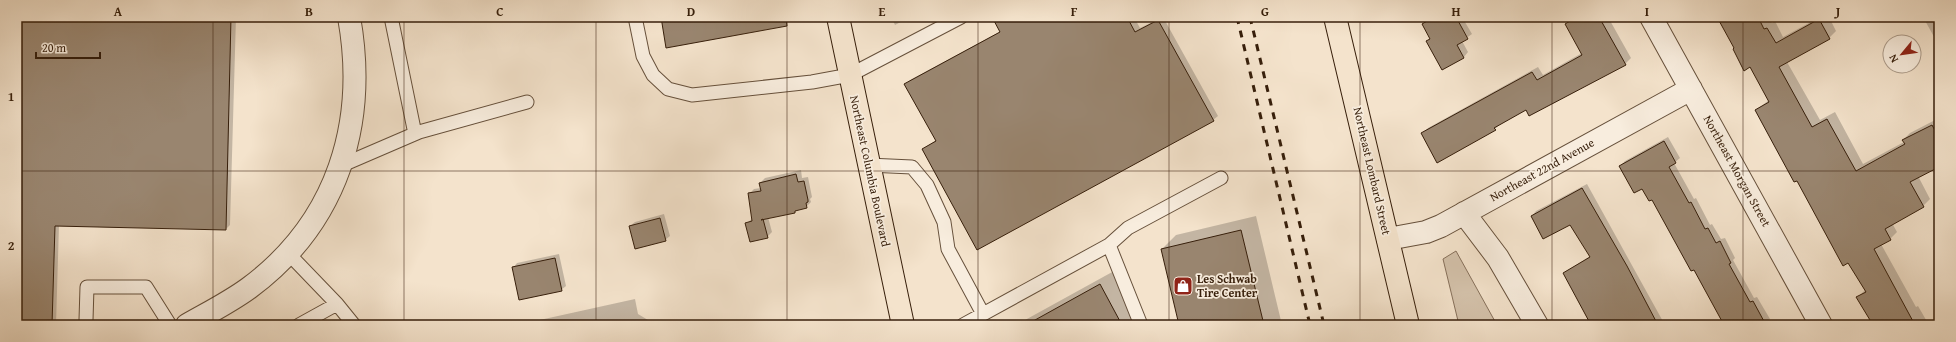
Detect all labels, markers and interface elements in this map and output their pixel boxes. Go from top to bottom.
text: A [114,2,123,21]
text: B [305,2,313,21]
text: C [496,2,504,21]
text: D [687,2,695,21]
text: E [879,2,886,21]
text: F [1071,2,1078,21]
text: G [1261,2,1269,21]
text: H [1451,2,1461,21]
text: I [1645,2,1649,21]
text: J [1834,2,1841,21]
scale bar [36,34,100,60]
north arrow [1882,34,1922,74]
text: 20 m [42,39,66,56]
text: N [1884,51,1902,66]
text: 1 [8,87,14,106]
street label: Northeast Columbia Boulevard [846,94,895,249]
street label: Northeast Lombard Street [1350,105,1396,237]
street label: Northeast Morgan Street [1700,112,1776,230]
street label: Northeast 22nd Avenue [1486,134,1597,205]
text: 2 [8,236,15,255]
place label: Les Schwab Tire Center [1197,270,1258,301]
shop icon: Les Schwab Tire Center [1172,275,1194,297]

